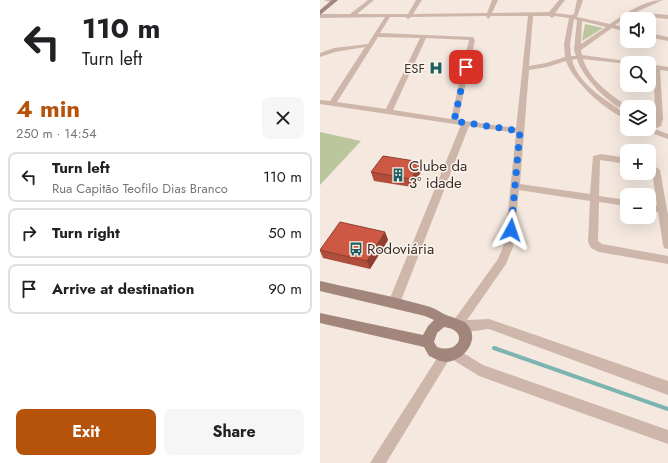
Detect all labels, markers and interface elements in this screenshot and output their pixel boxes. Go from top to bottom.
text: 110 m [82,8,160,49]
map controls [620,12,656,224]
button: sound [620,12,656,48]
icon: left [16,16,68,68]
text: Turn left [82,46,142,72]
pin [449,50,483,84]
icon: arrive [455,56,477,78]
button: search [620,56,656,92]
place label: ESF [404,59,425,78]
hospital icon: ESF [428,60,444,76]
text: 4 min [16,91,80,126]
button: close [262,97,304,139]
button: layers [620,100,656,136]
text: 250 m · 14:54 [16,124,97,143]
button: + [620,144,656,180]
place label: Clube da 3º idade [409,155,467,194]
text: Turn left [52,157,110,179]
icon: left [18,166,40,188]
text: 110 m [263,166,302,188]
building icon: Clube da 3º idade [390,167,406,183]
text: Rua Capitão Teofilo Dias Branco [52,179,228,198]
button: − [620,188,656,224]
position arrow [490,209,532,251]
icon: right [18,222,40,244]
text: Turn right [52,222,120,244]
text: 50 m [268,222,302,244]
place label: Rodoviária [367,238,434,260]
bus stop icon: Rodoviária [348,241,364,257]
icon: arrive [18,278,40,300]
text: Arrive at destination [52,278,194,300]
text: 90 m [268,278,302,300]
button: Exit [16,409,156,455]
button: Share [164,409,304,455]

